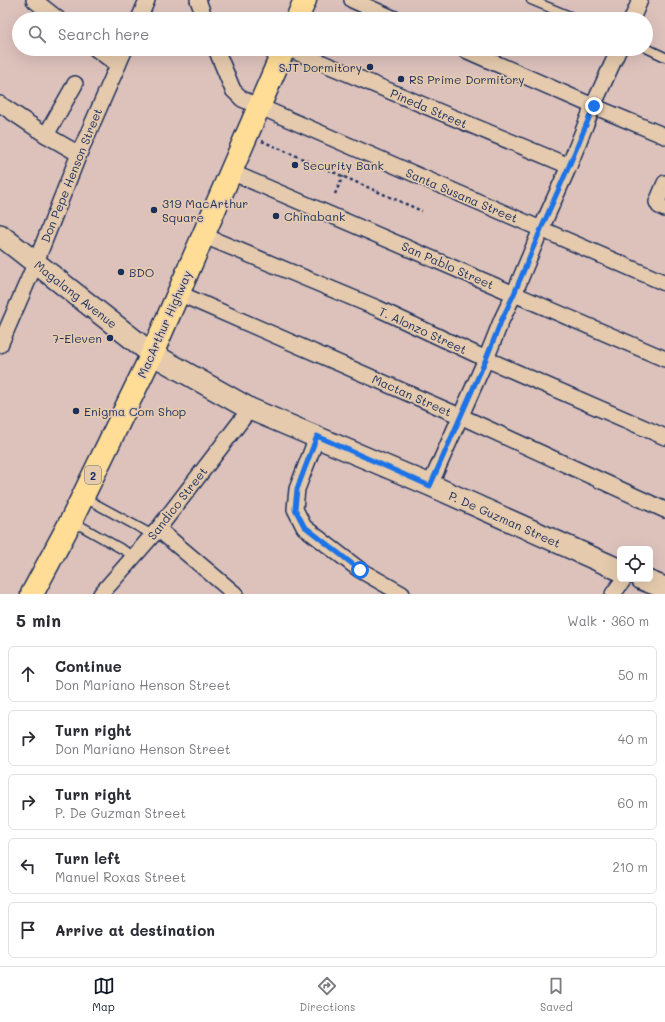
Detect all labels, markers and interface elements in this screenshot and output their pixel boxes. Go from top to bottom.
search box [12,12,653,56]
icon: search [26,23,48,45]
text: Search here [58,24,149,44]
place label: SJT Dormitory [279,59,362,75]
marker: SJT Dormitory [365,62,375,72]
place label: RS Prime Dormitory [409,71,524,87]
marker: RS Prime Dormitory [396,74,406,84]
street label: Pineda Street [388,85,470,131]
route end [585,97,603,115]
street label: Don Pepe Henson Street [37,105,105,245]
place label: Security Bank [303,157,384,173]
marker: Security Bank [290,160,300,170]
street label: Santa Susana Street [404,164,520,226]
place label: 319 MacArthur Square [162,195,248,225]
marker: 319 MacArthur Square [149,205,159,215]
place label: Chinabank [284,208,345,224]
marker: Chinabank [271,211,281,221]
street label: San Pablo Street [399,237,497,293]
street label: Magalang Avenue [31,257,121,331]
place label: BDO [129,264,154,280]
marker: BDO [116,267,126,277]
street label: MacArthur Highway [133,268,195,380]
street label: T. Alonzo Street [377,303,469,357]
place label: 7-Eleven [53,330,102,346]
marker: 7-Eleven [105,333,115,343]
street label: Mactan Street [370,370,454,420]
place label: Enigma Com Shop [84,403,186,419]
marker: Enigma Com Shop [71,406,81,416]
street label: Sandico Street [143,463,211,543]
road number: 2 [85,466,101,484]
street label: P. De Guzman Street [447,487,563,551]
map controls [617,546,653,582]
button: locate [617,546,653,582]
route start [351,561,369,579]
text: 5 min [16,609,61,631]
text: Walk · 360 m [567,612,649,629]
text: Continue [55,656,122,676]
icon: ahead [17,663,39,685]
text: 50 m [618,666,648,683]
text: Don Mariano Henson Street [55,676,230,693]
text: Turn right [55,720,132,740]
icon: right [17,727,39,749]
text: 40 m [618,730,648,747]
text: Don Mariano Henson Street [55,740,230,757]
text: Turn right [55,784,132,804]
icon: right [17,791,39,813]
text: 60 m [618,794,648,811]
text: P. De Guzman Street [55,804,186,821]
text: Turn left [55,848,120,868]
icon: left [17,855,39,877]
text: 210 m [612,858,648,875]
text: Manuel Roxas Street [55,868,186,885]
icon: arrive [17,919,39,941]
text: Arrive at destination [55,920,215,940]
tab: Map [92,975,115,1014]
tab: Directions [299,975,355,1014]
tab: Saved [540,975,573,1014]

